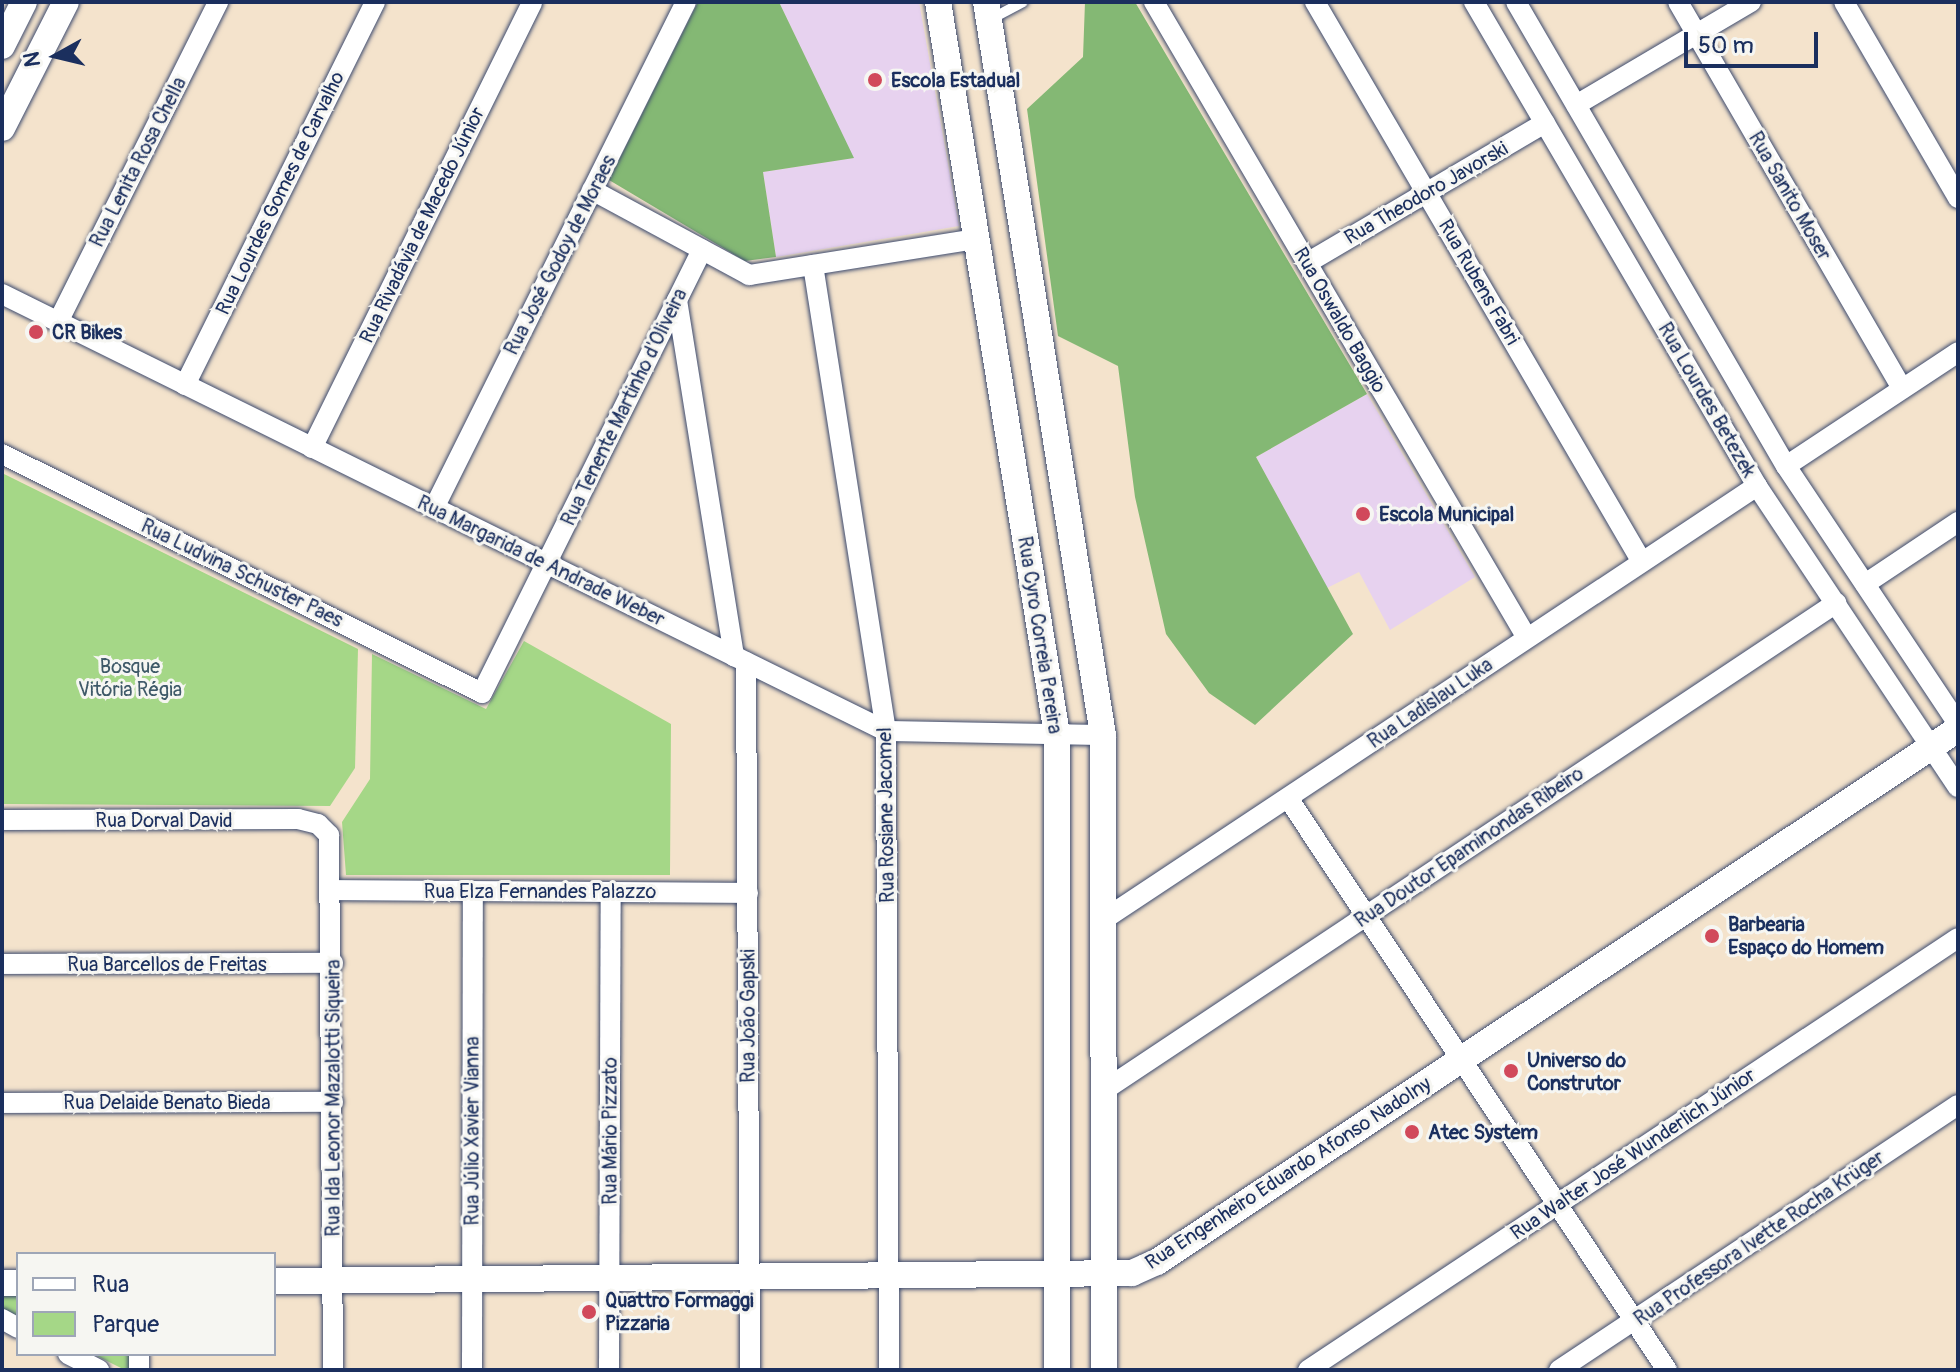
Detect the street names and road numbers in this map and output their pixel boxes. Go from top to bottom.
street label: Rua Lourdes Gomes de Carvalho [211,67,349,319]
street label: Rua Lenita Rosa Chella [85,73,191,251]
street label: Rua Rivadávia de Macedo Júnior [354,103,490,347]
street label: Rua Sanito Moser [1743,127,1837,265]
street label: Rua Theodoro Javorski [1340,136,1512,250]
street label: Rua José Godoy de Moraes [499,151,621,359]
street label: Rua Rubens Fabri [1433,215,1525,349]
street label: Rua Oswaldo Baggio [1289,243,1391,397]
street label: Rua Tenente Martinho d'Oliveira [556,284,692,530]
street label: Rua Lourdes Betezek [1653,318,1761,482]
street label: Rua Margarida de Andrade Weber [413,491,669,631]
street label: Rua Ludvina Schuster Paes [137,514,347,632]
street label: Rua Cyro Correia Pereira [1013,535,1067,735]
street label: Rua Ladislau Luka [1363,652,1497,754]
street label: Rua Rosiane Jacomel [872,727,900,903]
street label: Rua Doutor Epaminondas Ribeiro [1350,761,1588,933]
street label: Rua Dorval David [95,808,233,832]
street label: Rua Elza Fernandes Palazzo [424,879,656,903]
street label: Rua João Gapski [736,949,760,1083]
street label: Rua Barcellos de Freitas [67,952,267,976]
street label: Rua Ida Leonor Mazalotti Siqueira [321,959,345,1237]
street label: Rua Júlio Xavier Vianna [460,1036,484,1226]
street label: Rua Mário Pizzato [598,1057,622,1205]
street label: Rua Walter José Wunderlich Júnior [1506,1063,1760,1245]
street label: Rua Engenheiro Eduardo Afonso Nadolny [1141,1071,1435,1275]
street label: Rua Delaide Benato Bieda [63,1090,271,1114]
street label: Rua Professora Ivette Rocha Krüger [1629,1145,1889,1331]

